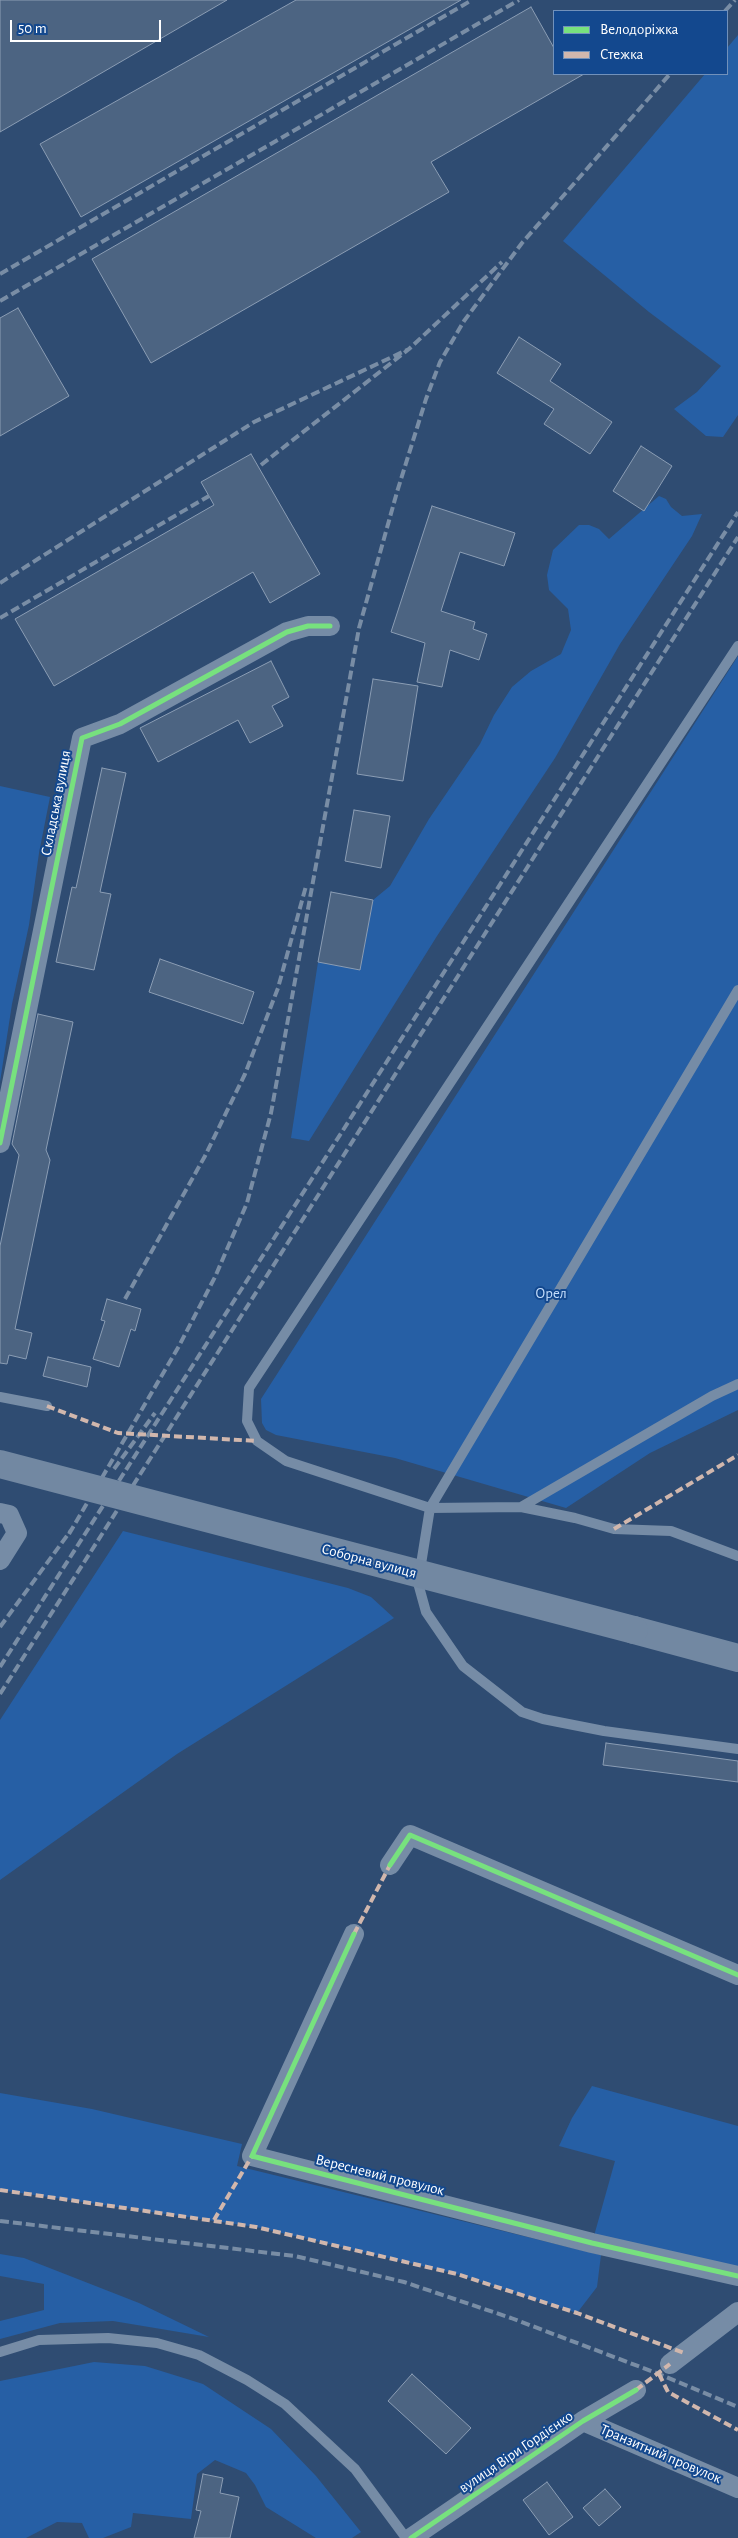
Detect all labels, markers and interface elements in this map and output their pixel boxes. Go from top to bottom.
scale bar [12,10,164,42]
legend [553,10,728,75]
text: 50 m [18,21,47,36]
text: Велодоріжка [600,22,678,37]
text: Стежка [600,47,643,62]
street label: Складська вулиця [37,749,75,857]
park label: Орел [535,1284,567,1302]
street label: Соборна вулиця [320,1540,418,1582]
street label: Вересневий провулок [314,2150,446,2200]
street label: вулиця Віри Гордієнко [455,2407,577,2497]
street label: Транзитний провулок [598,2420,724,2488]

